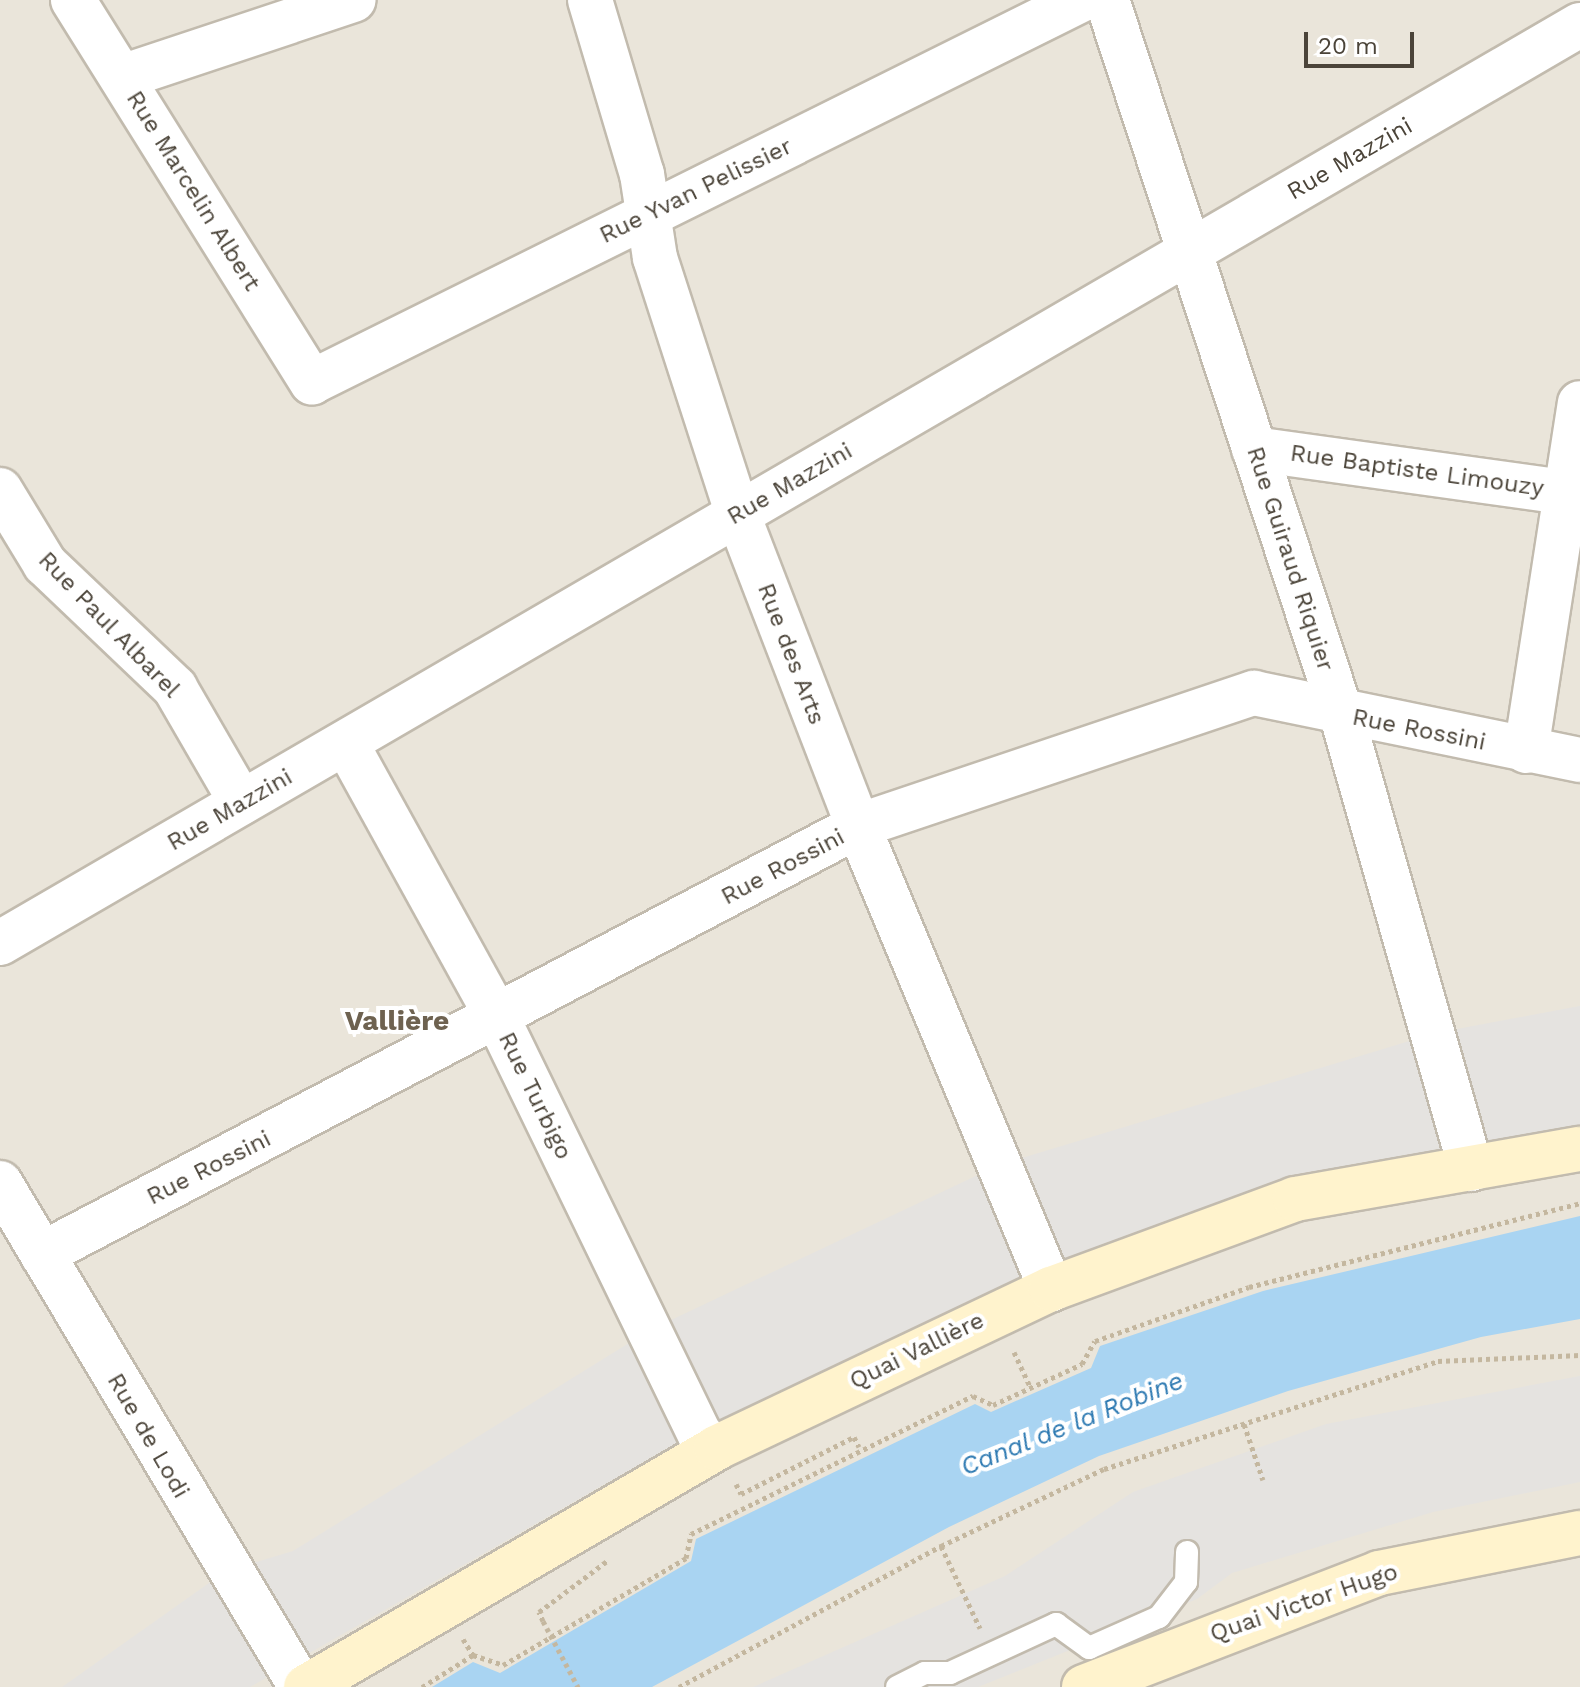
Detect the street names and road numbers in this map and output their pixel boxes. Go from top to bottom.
street label: Rue Marcelin Albert [120,85,266,297]
street label: Rue Mazzini [1282,112,1418,206]
street label: Rue Yvan Pelissier [595,132,797,250]
street label: Rue Mazzini [722,437,858,531]
street label: Rue Baptiste Limouzy [1288,439,1546,503]
street label: Rue Guiraud Riquier [1240,443,1340,675]
street label: Rue Paul Albarel [31,545,187,705]
street label: Rue des Arts [751,579,831,729]
street label: Rue Rossini [1350,703,1488,757]
street label: Rue Mazzini [162,763,298,857]
street label: Rue Rossini [716,823,850,911]
street label: Rue Turbigo [492,1027,578,1165]
street label: Rue Rossini [142,1124,276,1212]
street label: Quai Vallière [845,1306,989,1396]
street label: Rue de Lodi [101,1368,195,1504]
street label: Quai Victor Hugo [1206,1557,1402,1649]

